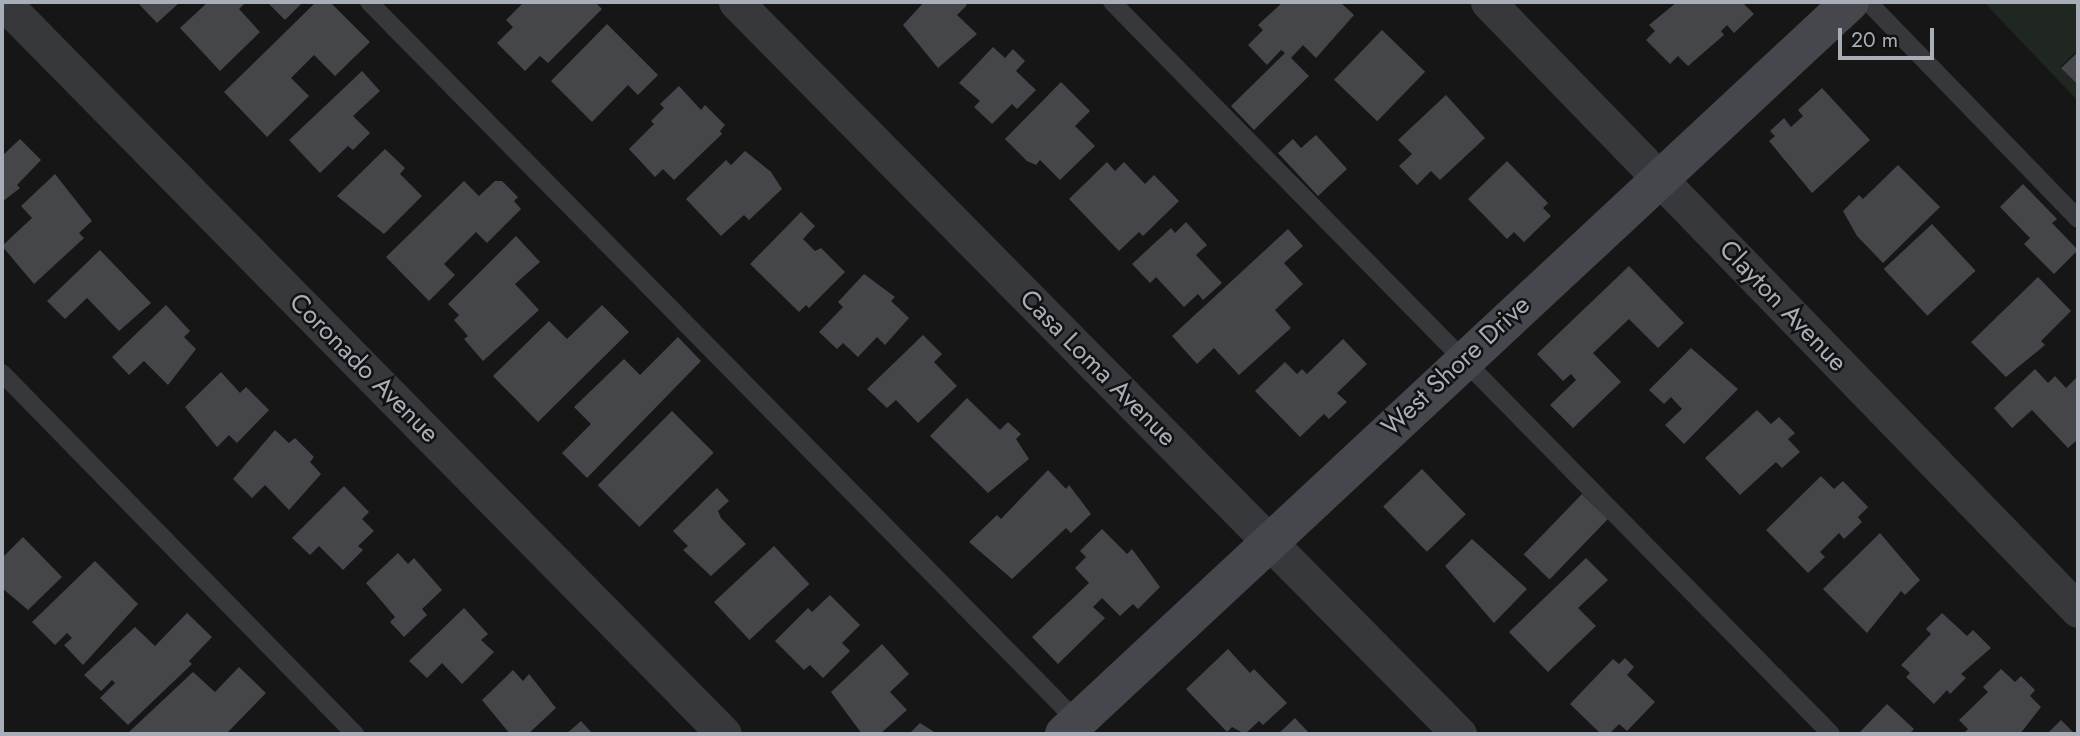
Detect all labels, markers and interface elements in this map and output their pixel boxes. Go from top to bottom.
scale bar [1842,14,1938,58]
text: 20 m [1851,25,1898,55]
street label: Clayton Avenue [1713,234,1853,378]
street label: Casa Loma Avenue [1013,283,1183,453]
street label: Coronado Avenue [283,287,445,449]
street label: West Shore Drive [1375,289,1537,443]

